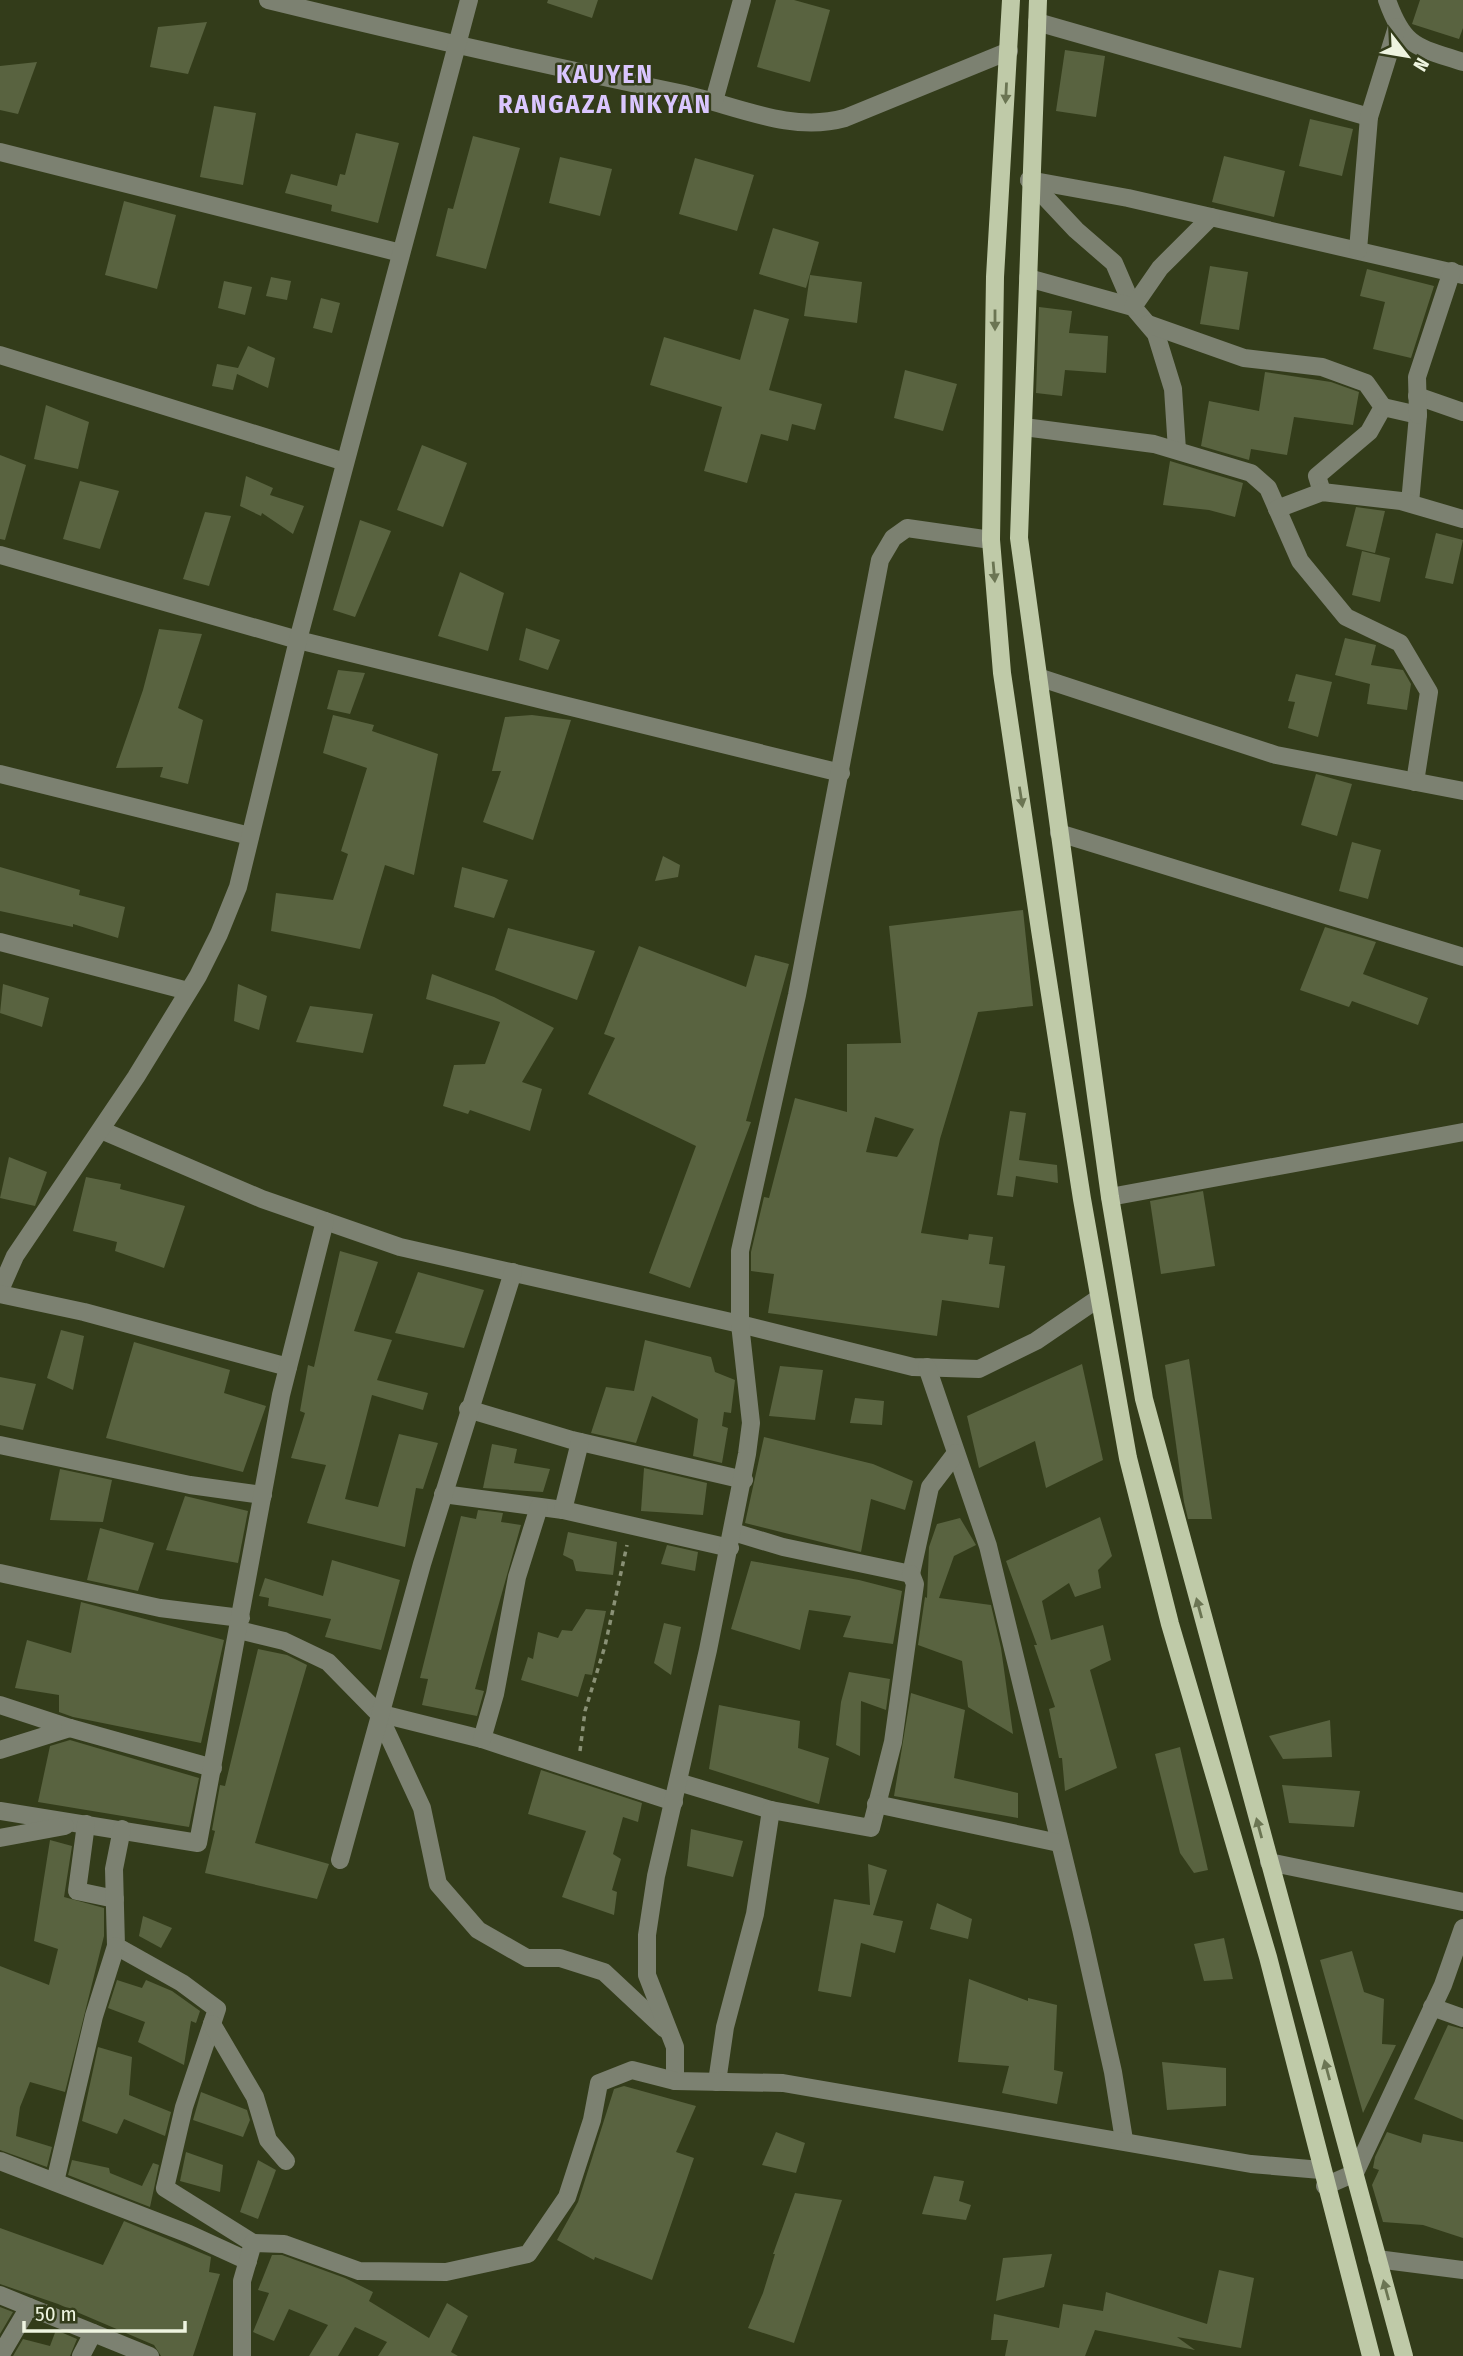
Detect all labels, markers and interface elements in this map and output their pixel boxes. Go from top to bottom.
north arrow [1372,21,1442,91]
text: N [1408,54,1434,75]
district label: KAUYEN RANGAZA INKYAN [498,59,712,120]
one-way arrow [1001,82,1012,104]
one-way arrow [989,309,1001,331]
one-way arrow [989,561,1000,583]
one-way arrow [1016,786,1027,808]
one-way arrow [1193,1598,1203,1619]
one-way arrow [1254,1817,1264,1838]
one-way arrow [1321,2060,1331,2081]
one-way arrow [1380,2279,1391,2301]
scale bar [24,2290,186,2334]
text: 50 m [35,2301,77,2327]

